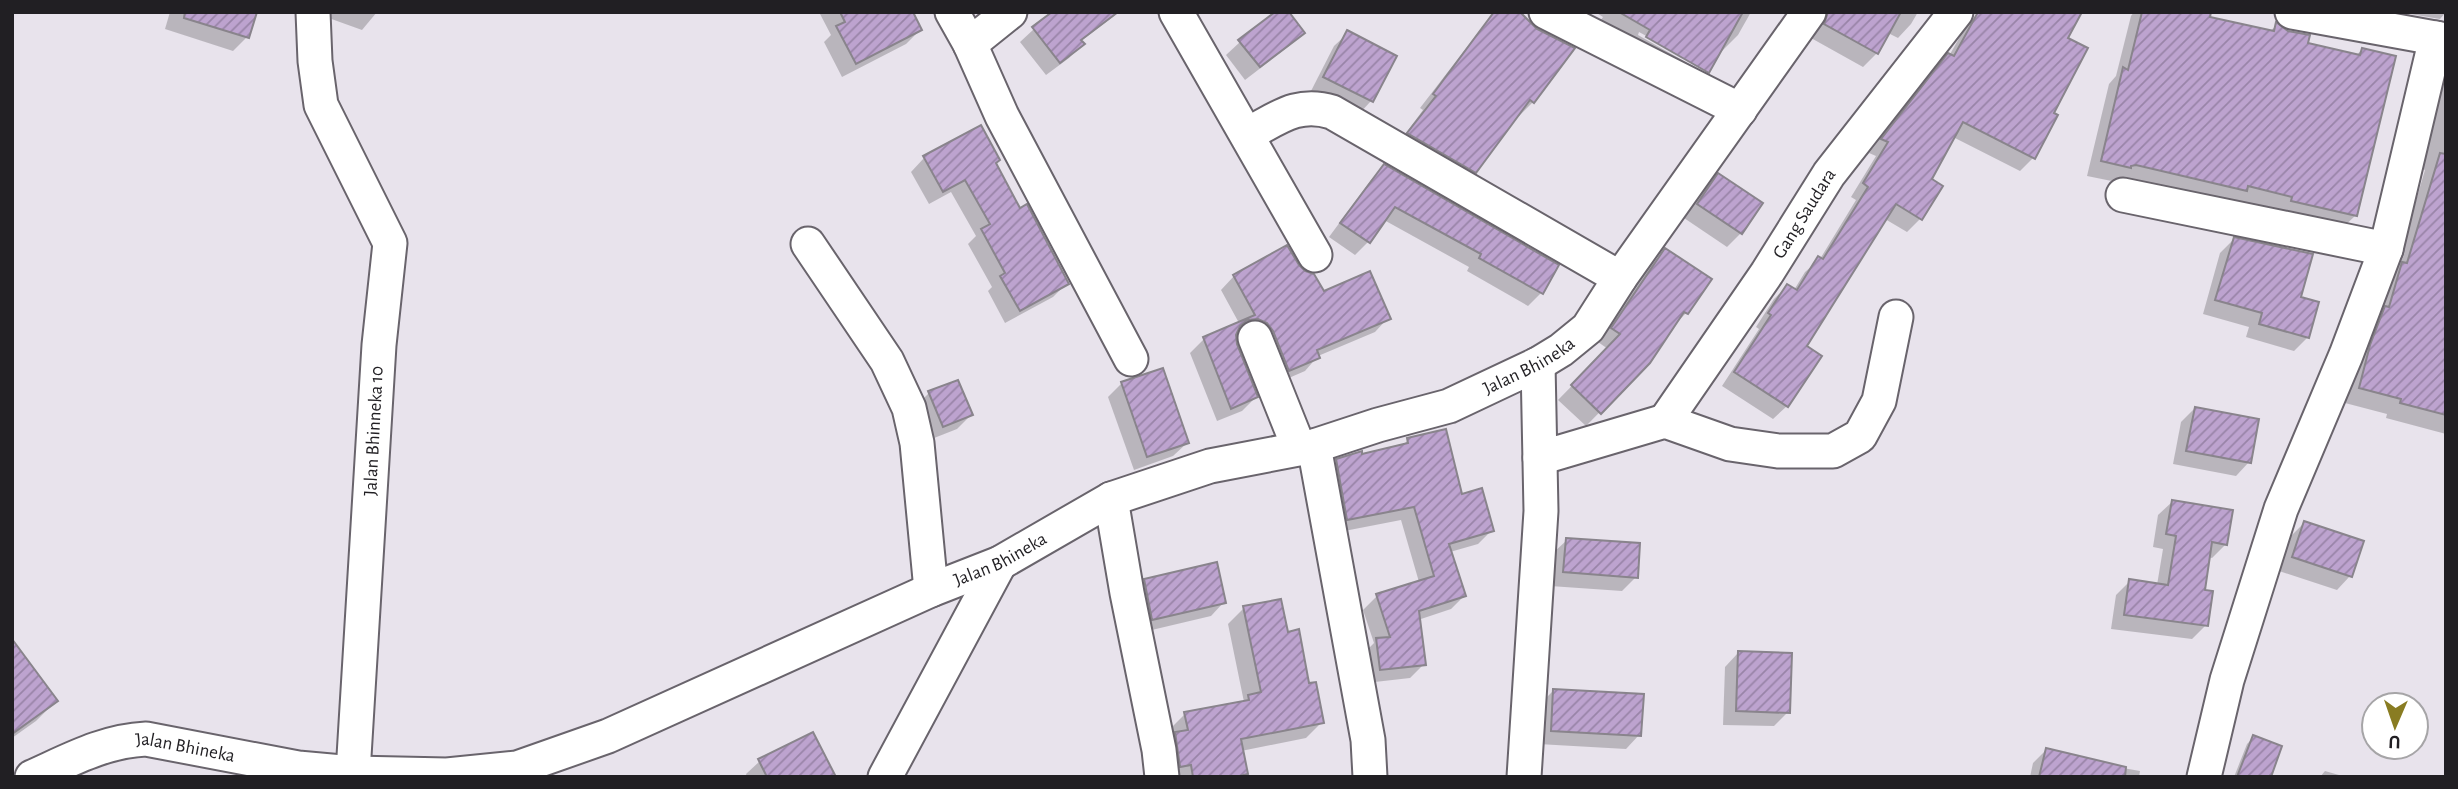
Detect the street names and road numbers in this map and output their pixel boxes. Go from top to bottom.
street label: Gang Saudara [1769,164,1839,262]
street label: Jalan Bhineka [1480,333,1578,398]
street label: Jalan Bhinneka 10 [361,366,387,496]
street label: Jalan Bhineka [951,529,1050,590]
street label: Jalan Bhineka [135,729,237,765]

